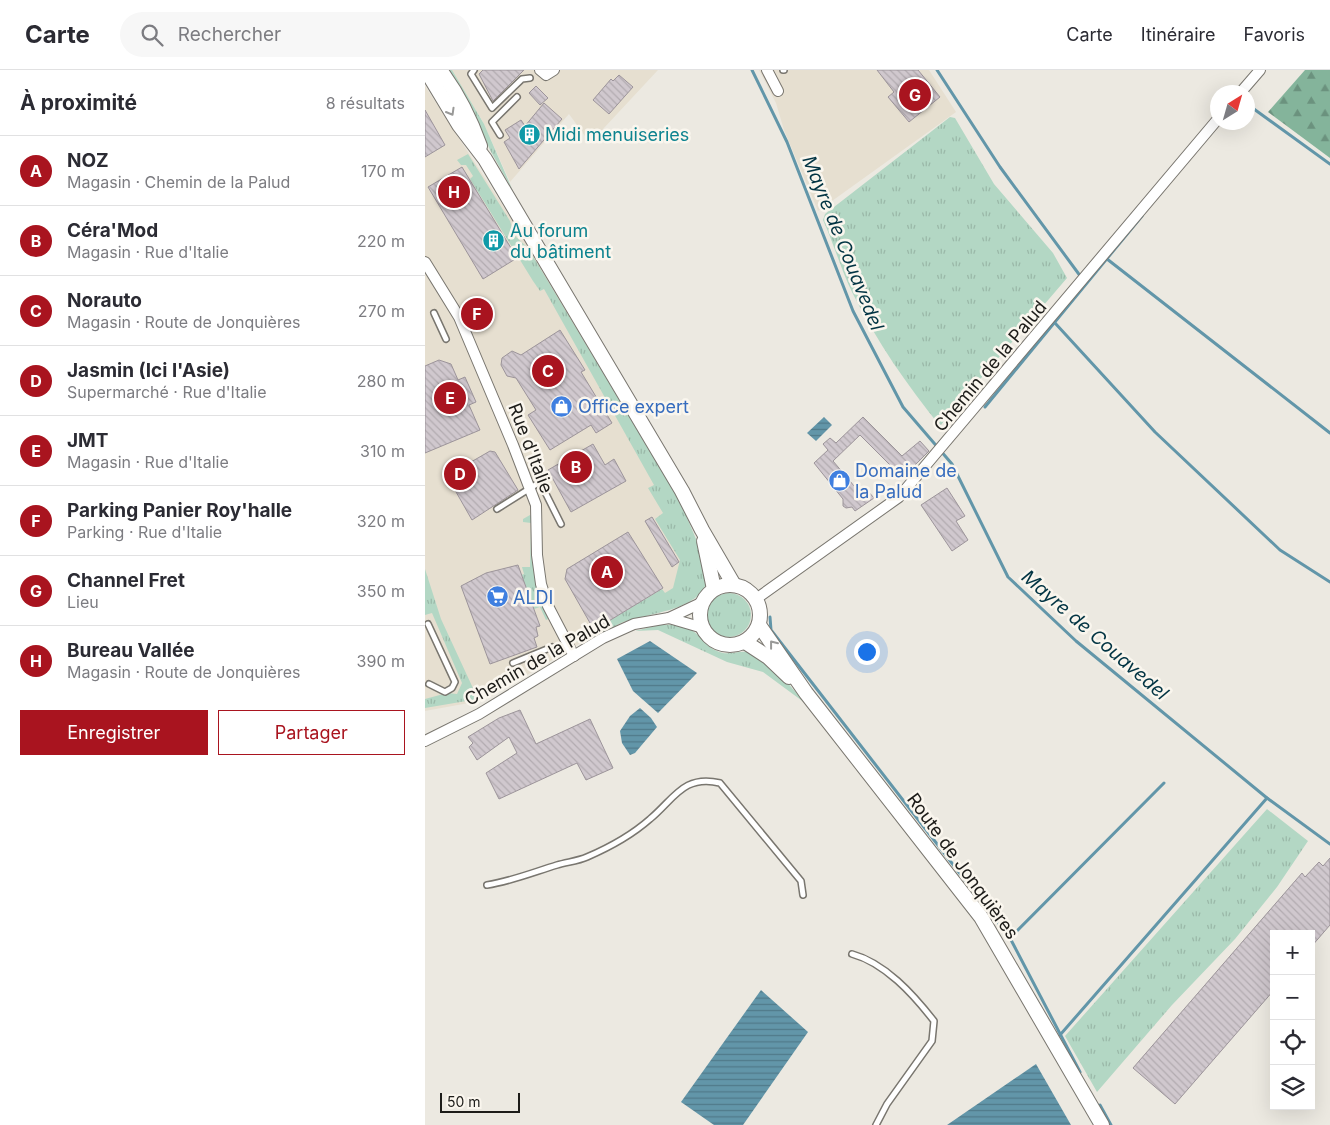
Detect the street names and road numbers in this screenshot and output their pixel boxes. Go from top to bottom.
street label: Chemin de la Palud [929,296,1051,436]
street label: Rue d'Italie [504,400,558,496]
street label: Chemin de la Palud [461,610,613,710]
street label: Route de Jonquières [903,789,1023,943]

